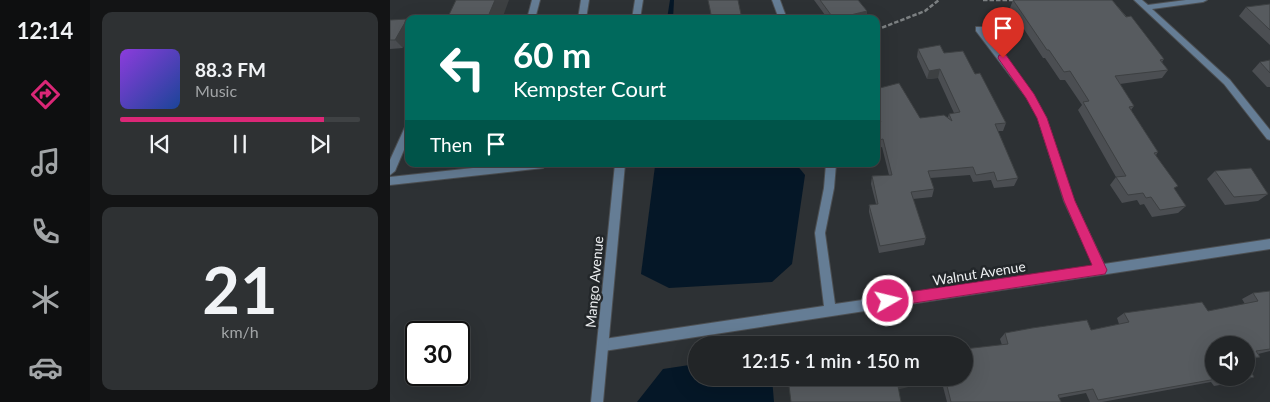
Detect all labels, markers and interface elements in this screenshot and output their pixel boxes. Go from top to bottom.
pin [982,7,1024,58]
icon: arrive [989,14,1017,42]
text: 12:14 [17,17,73,44]
text: 60 m [513,33,591,75]
icon: left [430,35,495,100]
text: 88.3 FM [195,58,266,81]
text: Kempster Court [513,75,666,102]
icon: directions [28,77,63,112]
text: Music [195,81,237,100]
icon: previous [146,130,174,158]
icon: pause [226,130,254,158]
icon: next [306,130,334,158]
icon: arrive [482,130,510,158]
text: Then [430,133,472,156]
icon: music [28,145,63,180]
icon: phone [28,214,63,249]
street label: Mango Avenue [582,235,606,329]
text: 21 [202,250,278,328]
street label: Walnut Avenue [931,257,1027,289]
position arrow [861,274,913,326]
icon: climate [28,282,63,317]
speed limit sign: 30 [405,321,470,386]
text: km/h [221,322,259,341]
map controls [1205,336,1255,386]
button: sound [1205,336,1255,386]
text: 12:15 · 1 min · 150 m [741,349,920,372]
icon: car [28,350,63,385]

